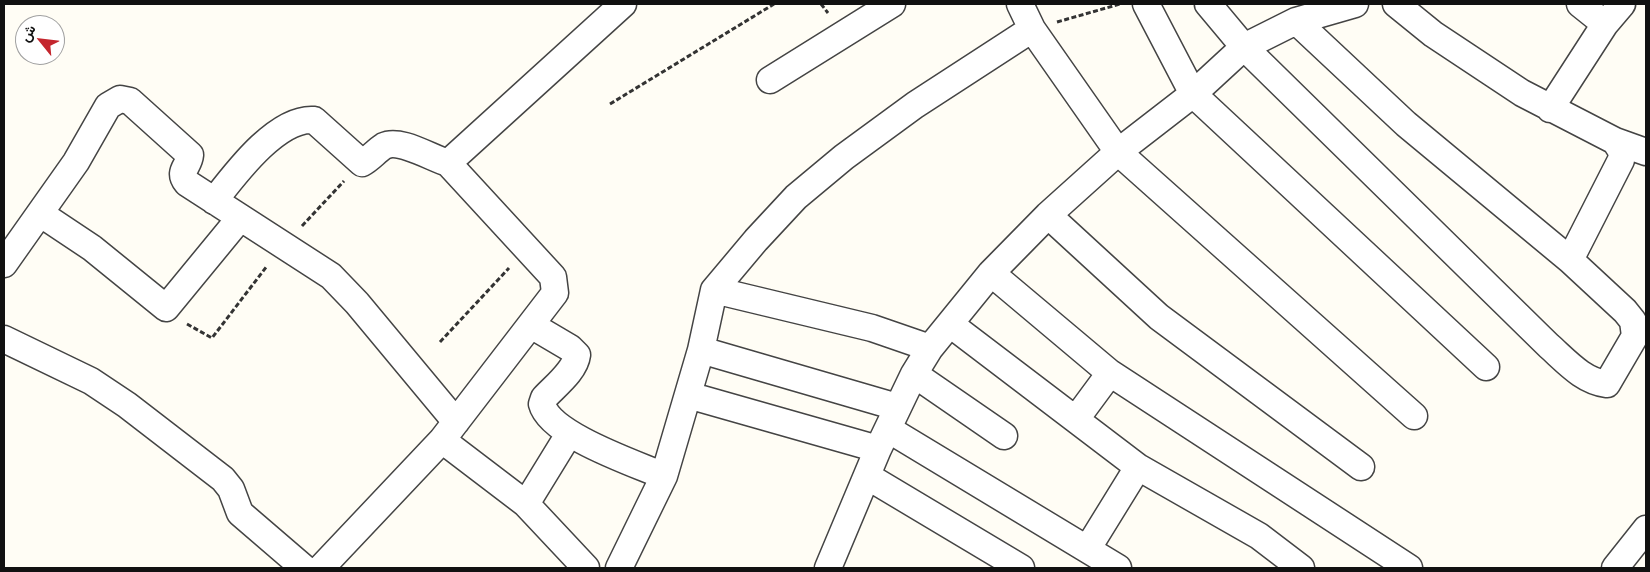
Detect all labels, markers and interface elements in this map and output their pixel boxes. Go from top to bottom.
north arrow [15,15,65,65]
text: ش [16,21,40,45]

